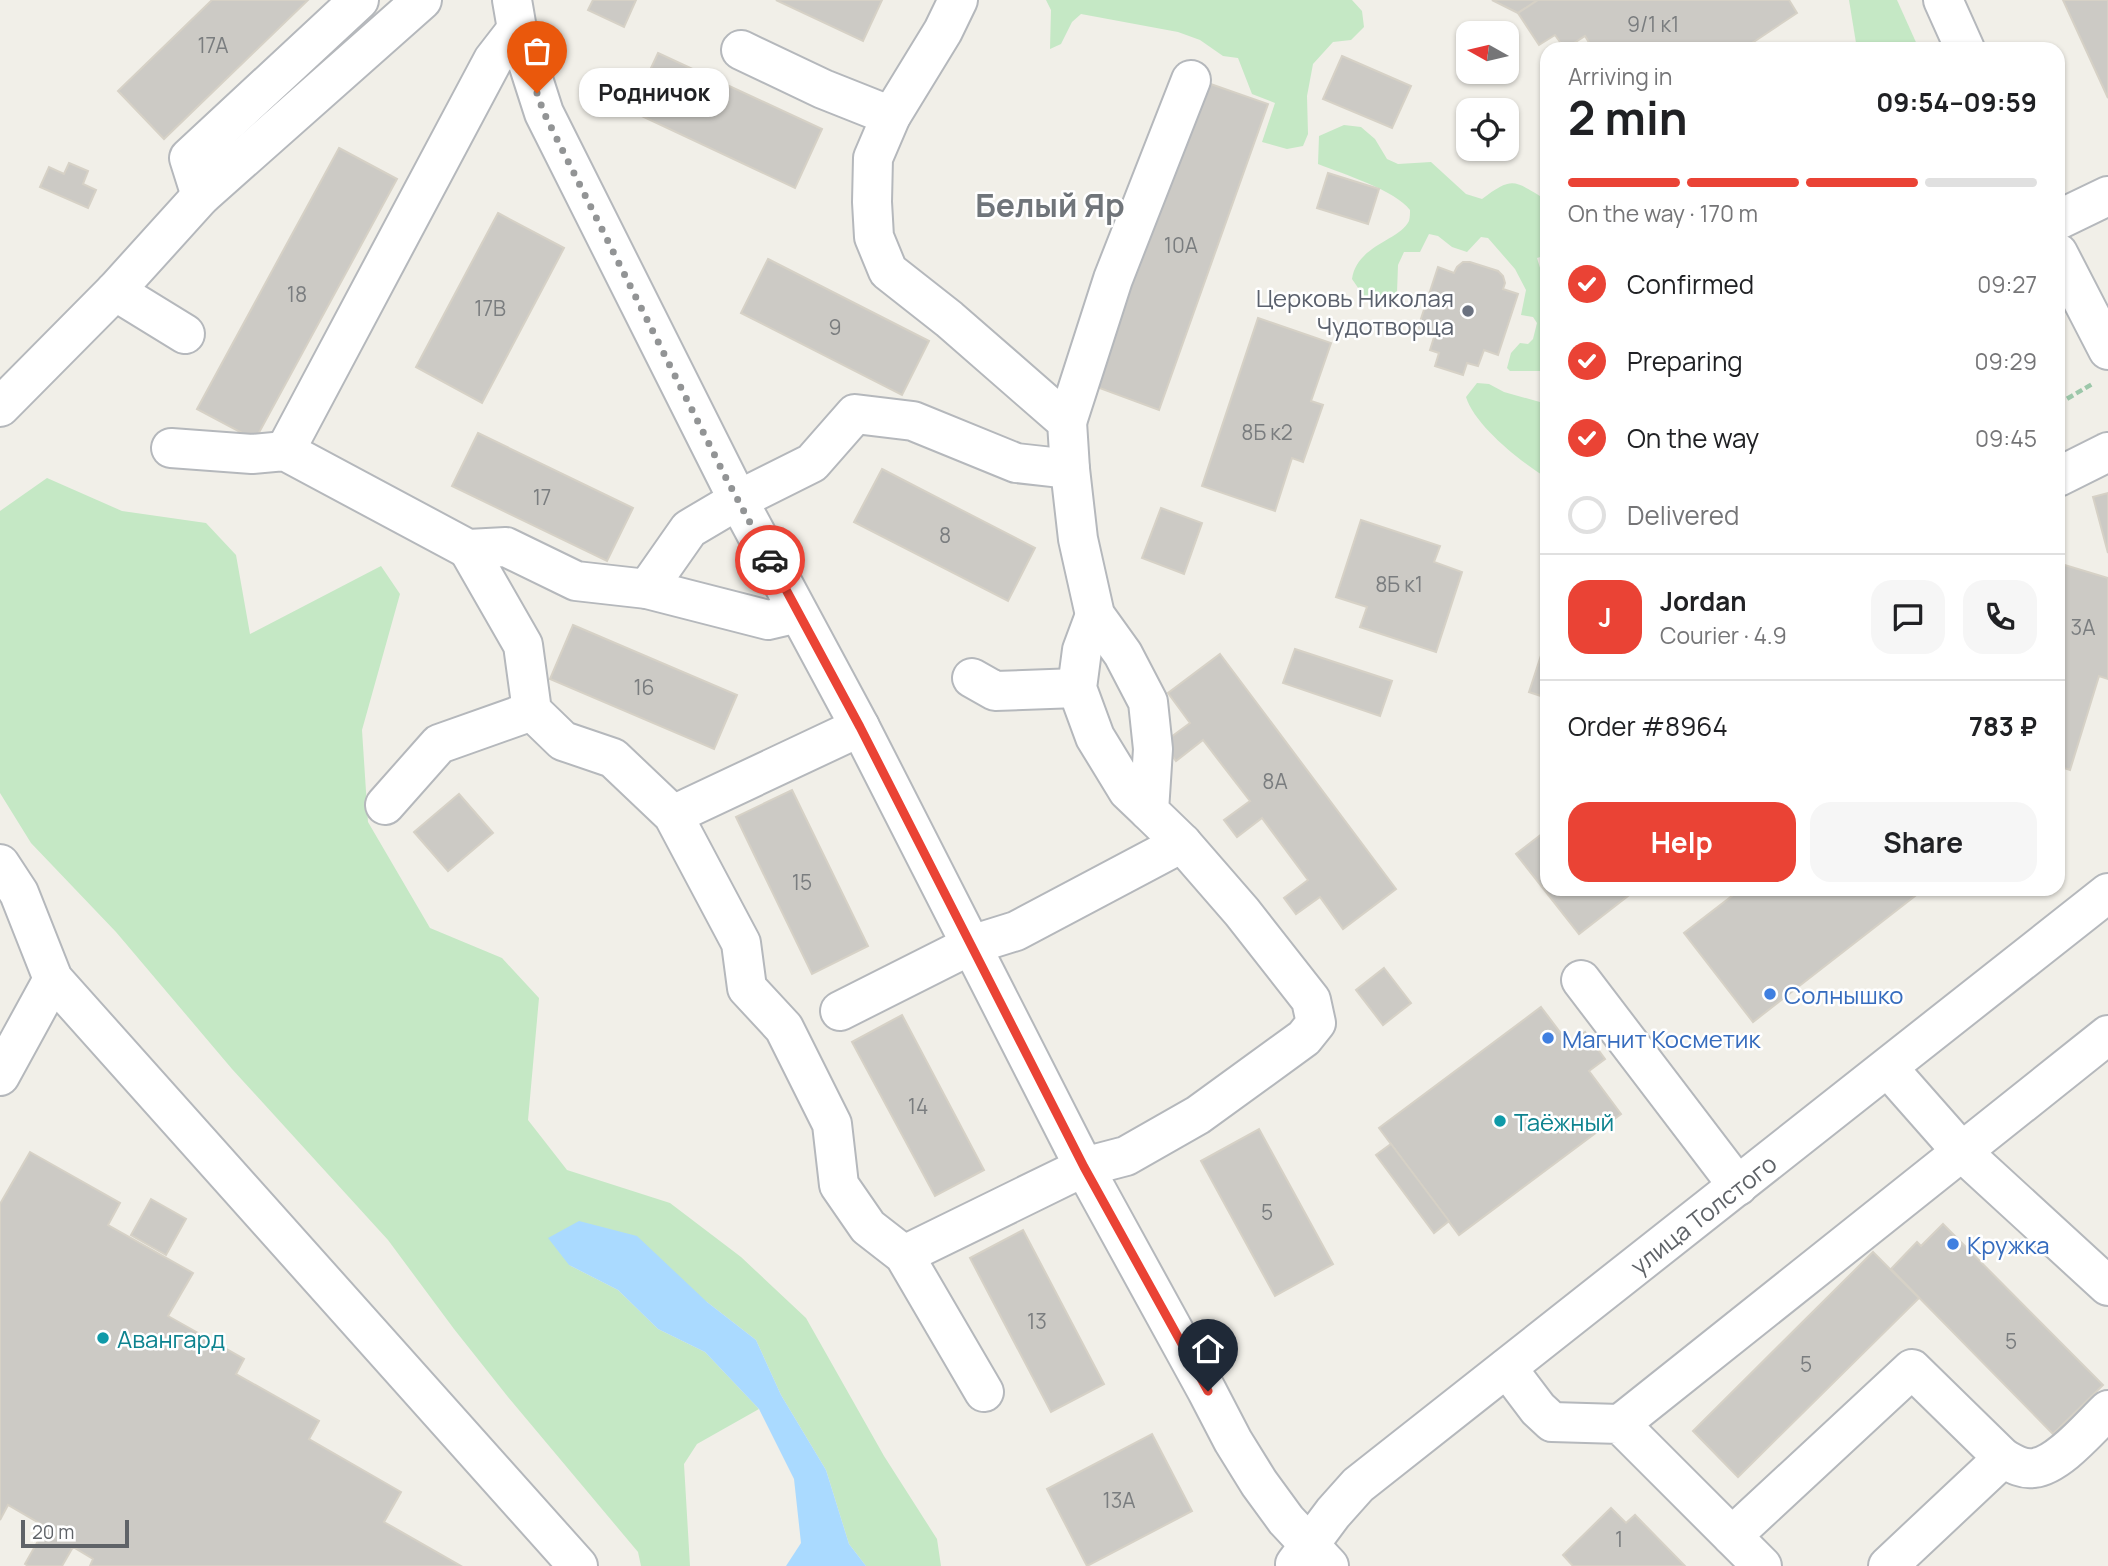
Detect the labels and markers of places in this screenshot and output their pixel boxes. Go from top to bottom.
pin [507,21,567,93]
callout: Родничок [579,68,730,118]
place label: Церковь Николая Чудотворца [1256,281,1454,342]
marker: Церковь Николая Чудотворца [1460,303,1476,319]
place label: Солнышко [1784,978,1904,1011]
marker: Солнышко [1762,986,1778,1002]
place label: Магнит Косметик [1562,1022,1762,1055]
marker: Магнит Косметик [1540,1030,1556,1046]
place label: Таёжный [1514,1105,1614,1138]
marker: Таёжный [1492,1113,1508,1129]
place label: Кружка [1967,1228,2050,1261]
marker: Кружка [1945,1236,1961,1252]
pin [1178,1319,1238,1391]
place label: Авангард [117,1322,225,1355]
marker: Авангард [95,1330,111,1346]

